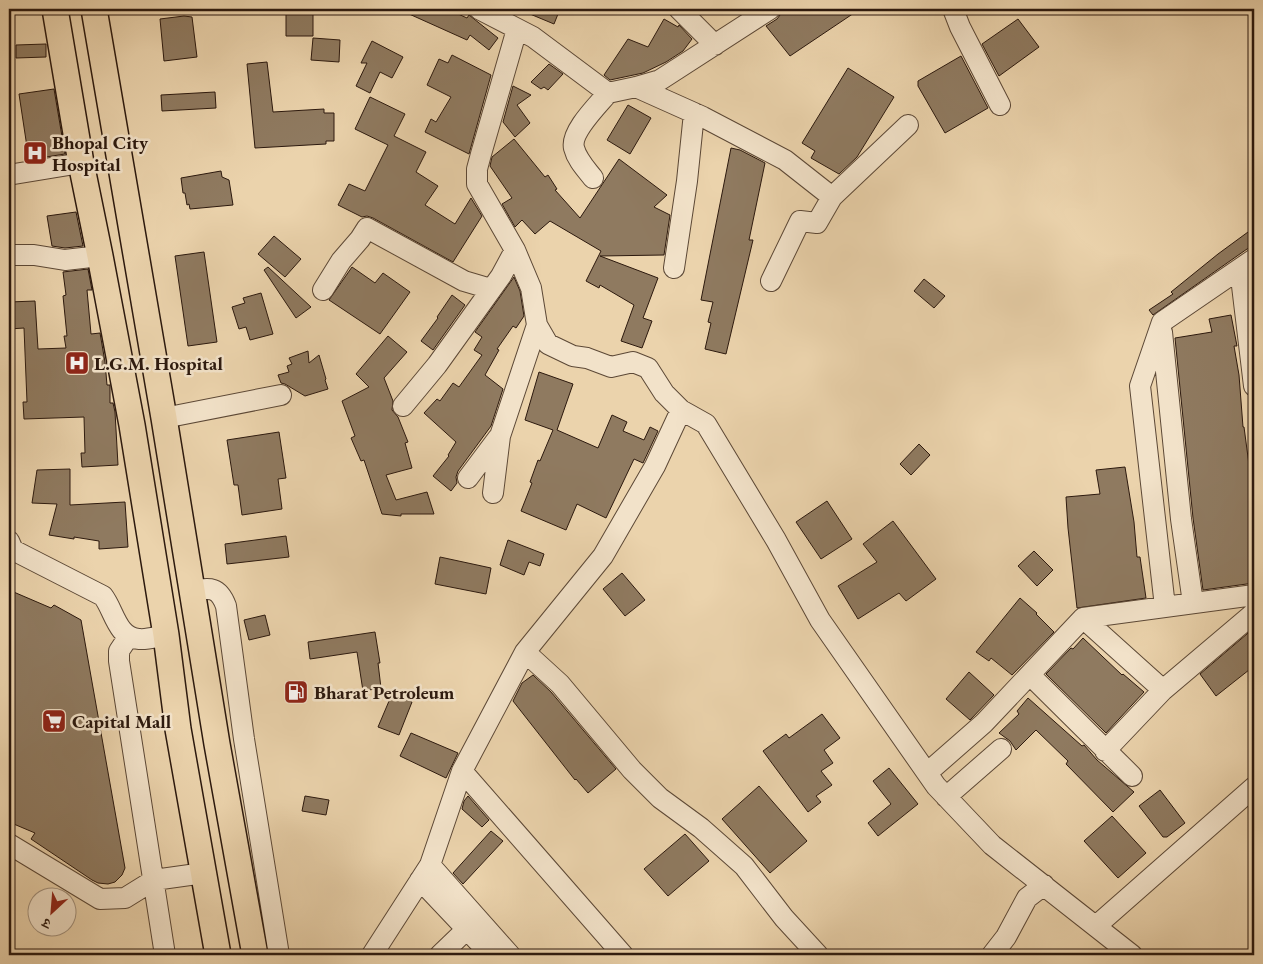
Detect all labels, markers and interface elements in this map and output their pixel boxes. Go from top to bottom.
place label: Bhopal City Hospital [52,130,149,177]
hospital icon: Bhopal City Hospital [22,140,48,166]
hospital icon: L.G.M. Hospital [64,350,90,376]
place label: L.G.M. Hospital [94,351,223,376]
fuel station icon: Bharat Petroleum [283,679,309,705]
place label: Bharat Petroleum [314,680,455,705]
supermarket icon: Capital Mall [41,708,67,734]
place label: Capital Mall [72,709,172,734]
north arrow [28,886,78,936]
text: उ [38,914,54,934]

